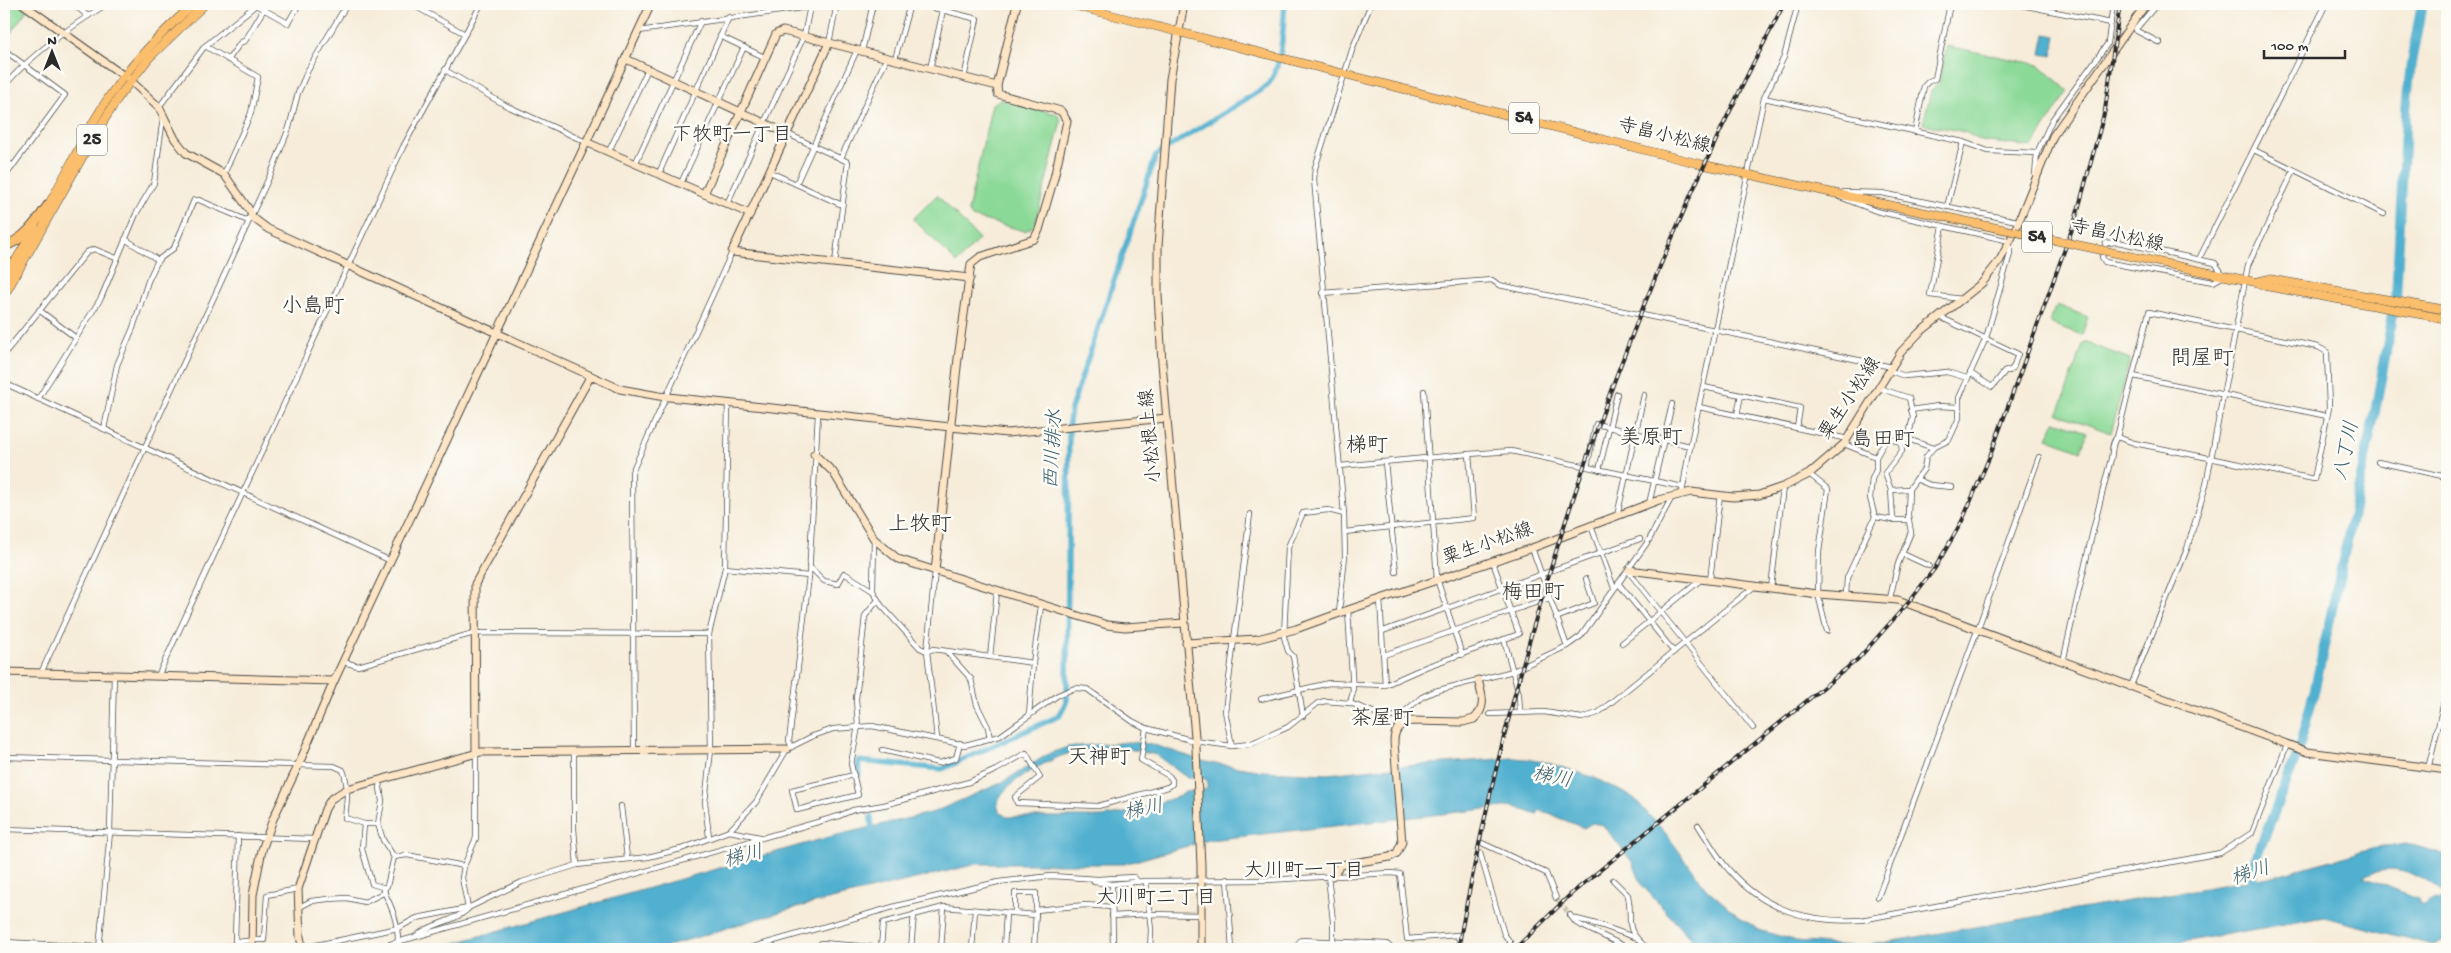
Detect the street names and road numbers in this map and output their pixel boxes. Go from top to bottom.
road number: 54 [1509,102,1539,134]
street label: 寺畠小松線 [1615,113,1713,160]
road number: 25 [77,124,107,156]
street label: 寺畠小松線 [2068,215,2166,258]
road number: 54 [2022,222,2052,252]
street label: 粟生小松線 [1814,353,1887,445]
street label: 小松根上線 [1135,388,1168,484]
street label: 粟生小松線 [1439,518,1537,571]

